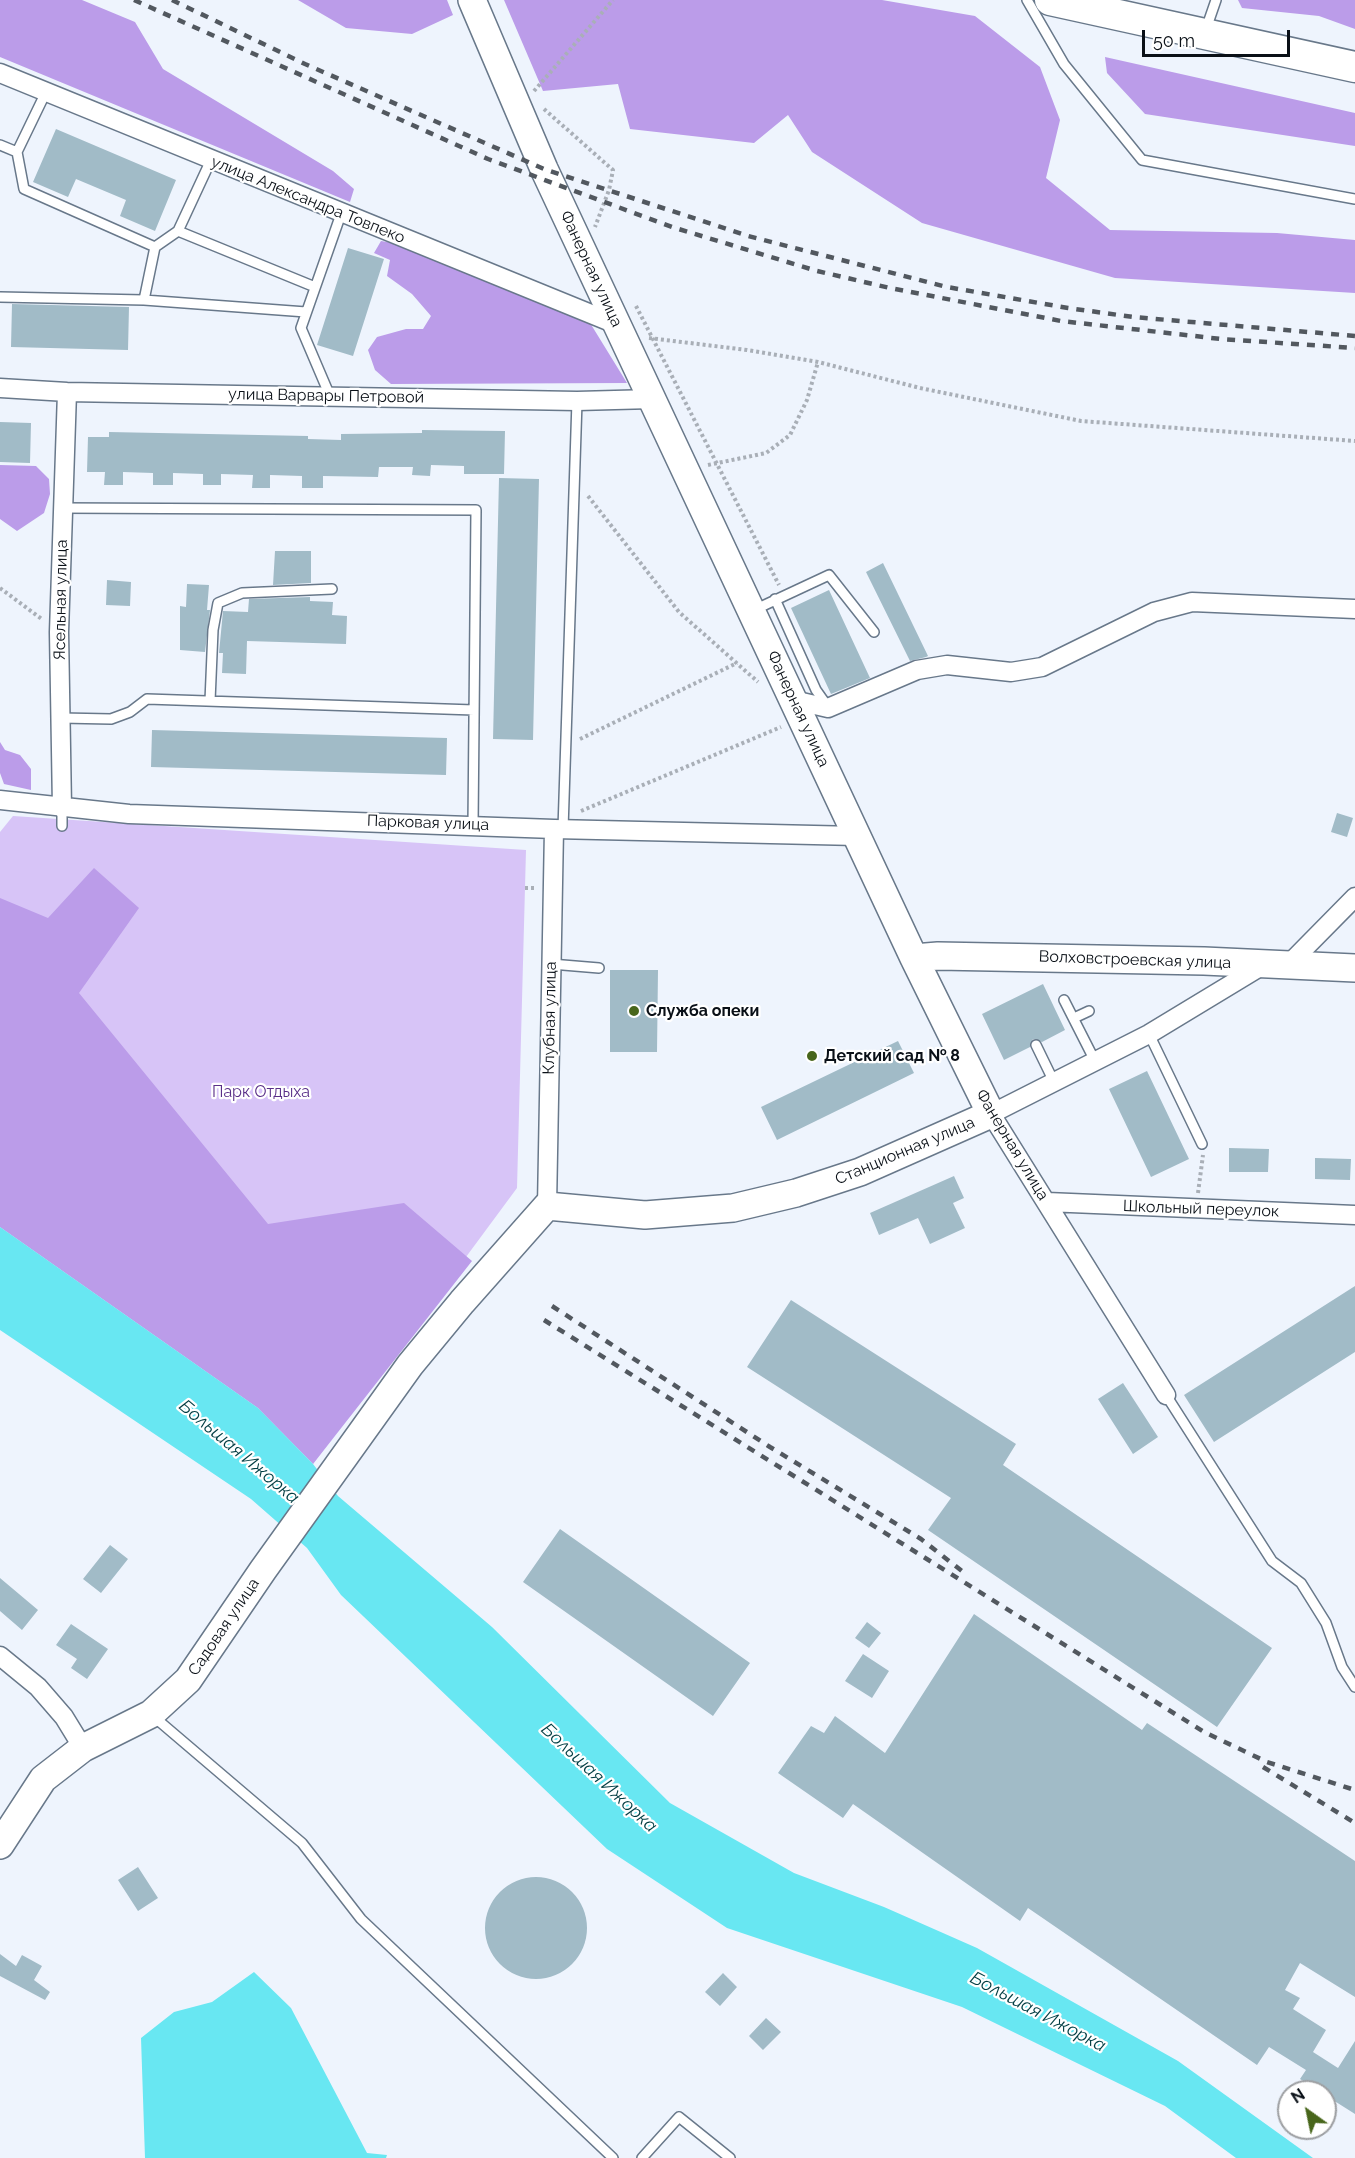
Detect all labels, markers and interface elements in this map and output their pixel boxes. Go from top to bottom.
scale bar [1145,18,1294,56]
text: 50 m [1153,30,1195,51]
street label: улица Александра Товпеко [208,152,408,248]
street label: Фанерная улица [556,208,626,330]
street label: улица Варвары Петровой [228,385,424,407]
street label: Ясельная улица [50,539,72,661]
street label: Фанерная улица [763,648,833,770]
street label: Парковая улица [367,811,489,835]
street label: Волховстроевская улица [1038,947,1232,973]
street label: Клубная улица [539,961,561,1075]
place label: Служба опеки [646,1001,759,1021]
marker: Служба опеки [627,1004,641,1018]
place label: Детский сад № 8 [824,1046,960,1066]
marker: Детский сад № 8 [805,1049,819,1063]
park label: Парк Отдыха [212,1082,310,1102]
street label: Фанерная улица [971,1086,1053,1204]
street label: Станционная улица [832,1113,978,1189]
street label: Школьный переулок [1123,1197,1279,1221]
water label: Большая Ижорка [174,1395,304,1509]
street label: Садовая улица [184,1575,264,1679]
water label: Большая Ижорка [537,1719,661,1837]
water label: Большая Ижорка [967,1967,1109,2057]
north arrow [1277,2080,1337,2140]
text: N [1288,2085,1308,2107]

